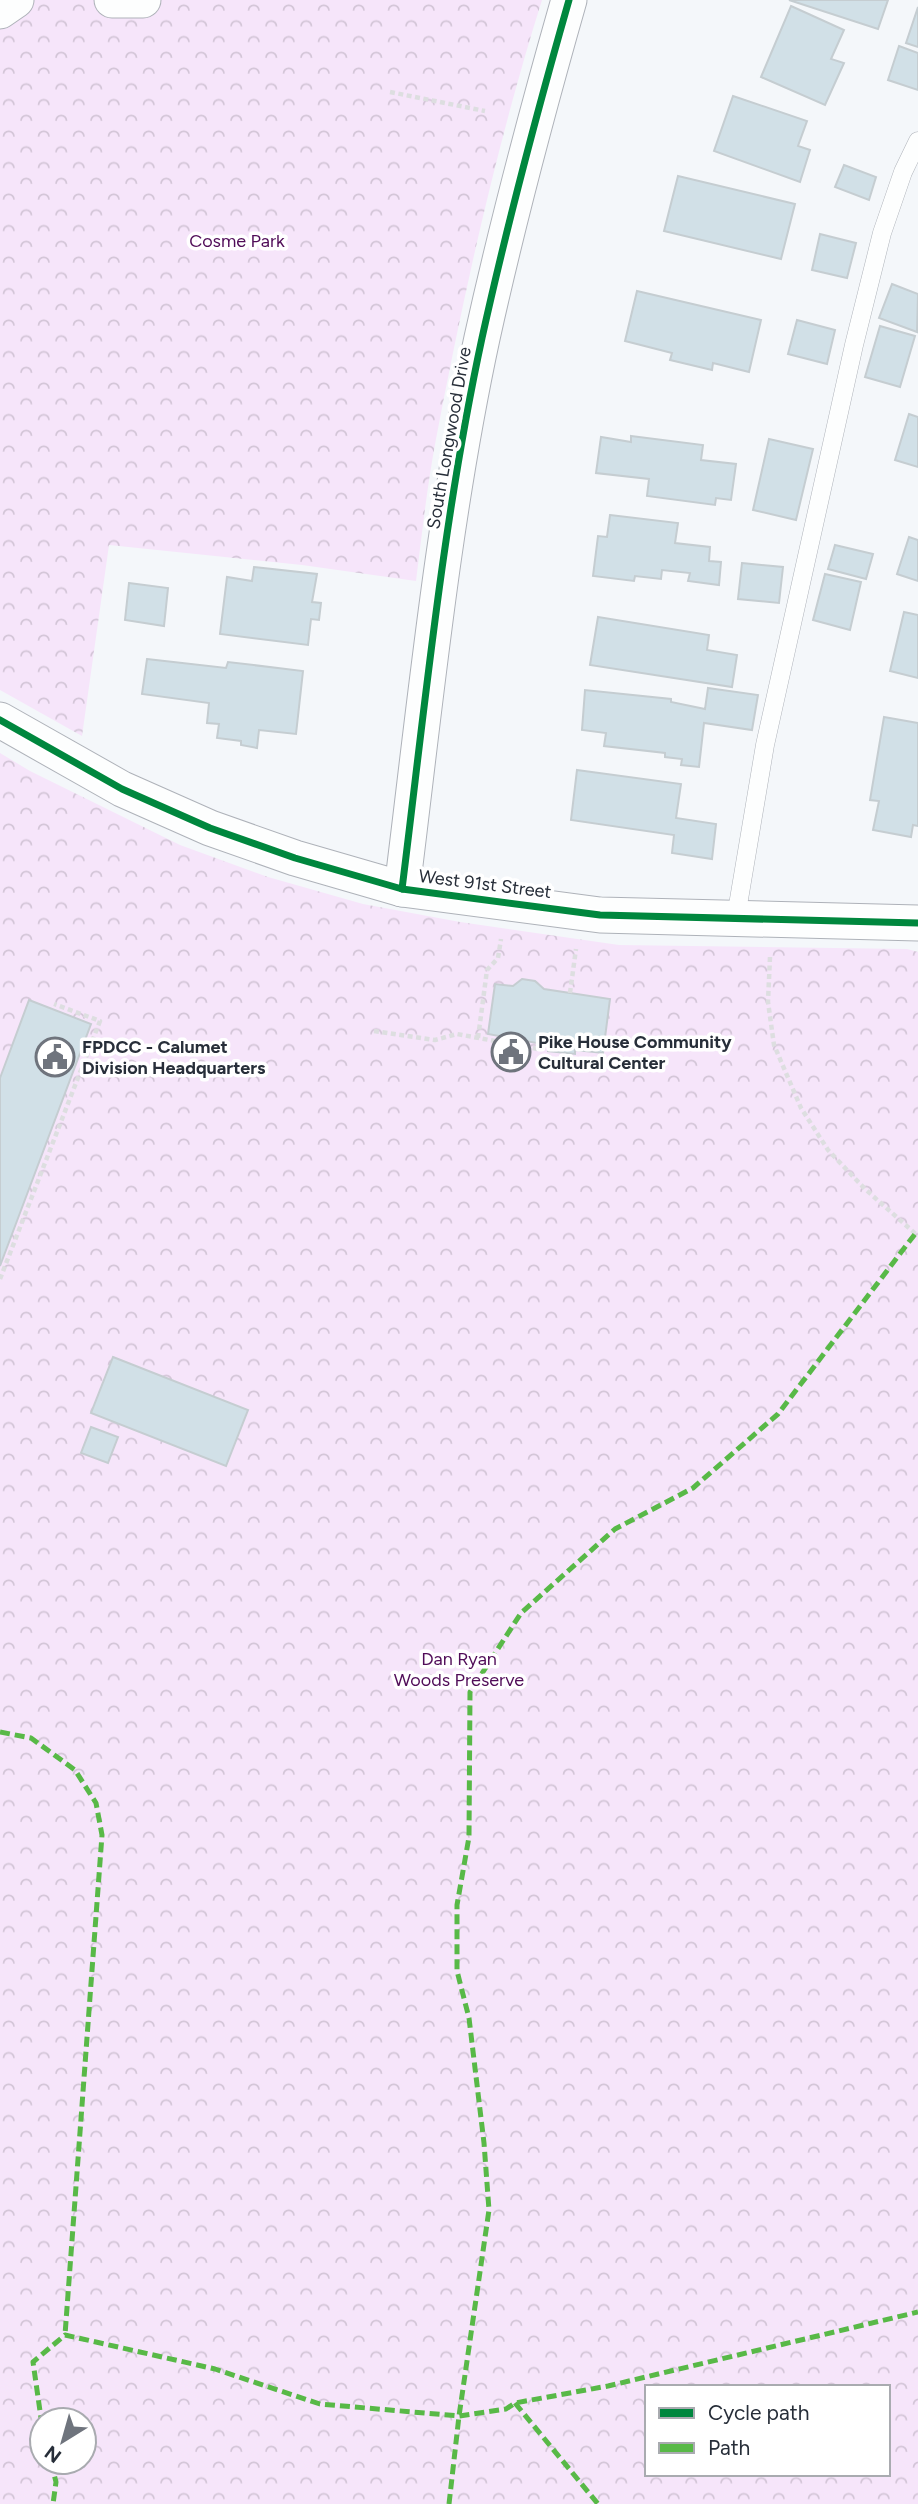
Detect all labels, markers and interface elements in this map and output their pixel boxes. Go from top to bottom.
park label: Cosme Park [189,230,285,252]
street label: South Longwood Drive [422,345,476,531]
street label: West 91st Street [417,865,553,903]
public building icon: Pike House Community Cultural Center [490,1031,532,1073]
place label: Pike House Community Cultural Center [538,1031,732,1074]
public building icon: FPDCC - Calumet Division Headquarters [34,1036,76,1078]
place label: FPDCC - Calumet Division Headquarters [82,1036,266,1079]
park label: Dan Ryan Woods Preserve [394,1648,524,1691]
legend [645,2385,890,2476]
text: Cycle path [708,2400,809,2425]
north arrow [28,2406,98,2476]
text: Path [708,2435,750,2460]
text: N [40,2441,66,2468]

